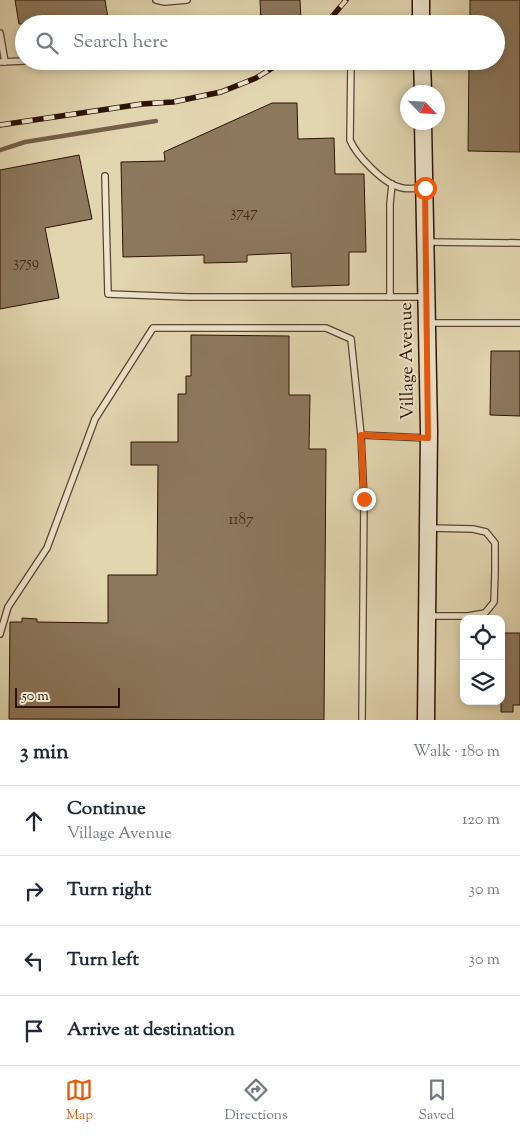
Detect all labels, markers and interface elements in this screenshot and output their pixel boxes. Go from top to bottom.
search box [15,15,505,70]
icon: search [33,29,61,57]
text: Search here [73,29,168,56]
north arrow [400,85,445,130]
route start [414,177,437,200]
house number: 3747 [230,203,258,224]
house number: 3759 [13,253,39,274]
street label: Village Avenue [394,302,422,420]
route end [353,488,376,511]
house number: 1187 [228,510,254,531]
map controls [460,615,505,705]
button: locate [460,615,505,660]
button: layers [460,660,505,705]
scale bar [15,685,120,708]
text: 50 m [22,687,49,707]
text: 3 min [20,738,69,768]
text: Walk · 180 m [413,741,500,764]
text: Continue [67,796,146,823]
icon: ahead [20,807,48,835]
text: 120 m [462,809,500,832]
text: Village Avenue [67,823,172,846]
icon: right [20,877,48,905]
text: Turn right [67,877,151,904]
text: 30 m [469,879,500,902]
icon: left [20,947,48,975]
text: Turn left [67,947,139,974]
text: 30 m [469,949,500,972]
icon: arrive [20,1017,48,1045]
text: Arrive at destination [67,1017,235,1044]
tab: Map [65,1076,93,1126]
tab: Directions [224,1076,288,1126]
tab: Saved [419,1076,454,1126]

